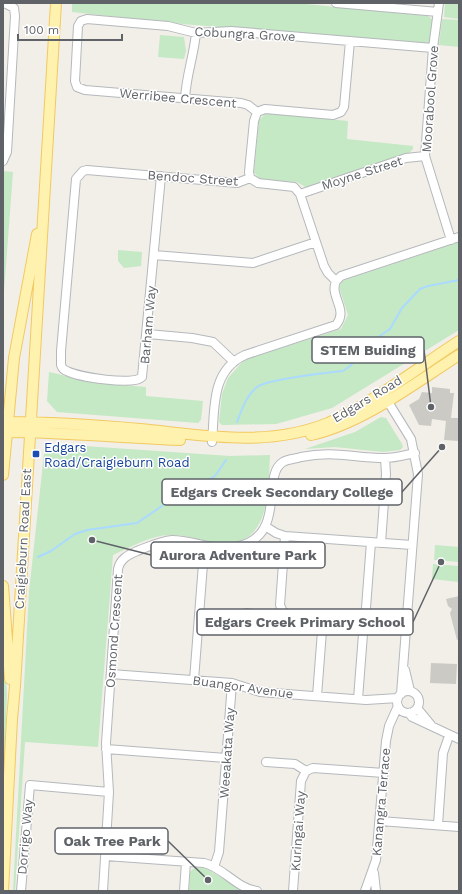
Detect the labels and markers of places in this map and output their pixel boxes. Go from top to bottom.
callout: STEM Buiding [312,337,424,363]
place label: Edgars Road/Craigieburn Road [44,440,190,470]
marker: Edgars Road/Craigieburn Road [31,449,41,459]
callout: Edgars Creek Secondary College [162,479,402,505]
callout: Aurora Adventure Park [151,542,325,568]
callout: Edgars Creek Primary School [197,609,413,635]
callout: Oak Tree Park [55,828,168,854]

